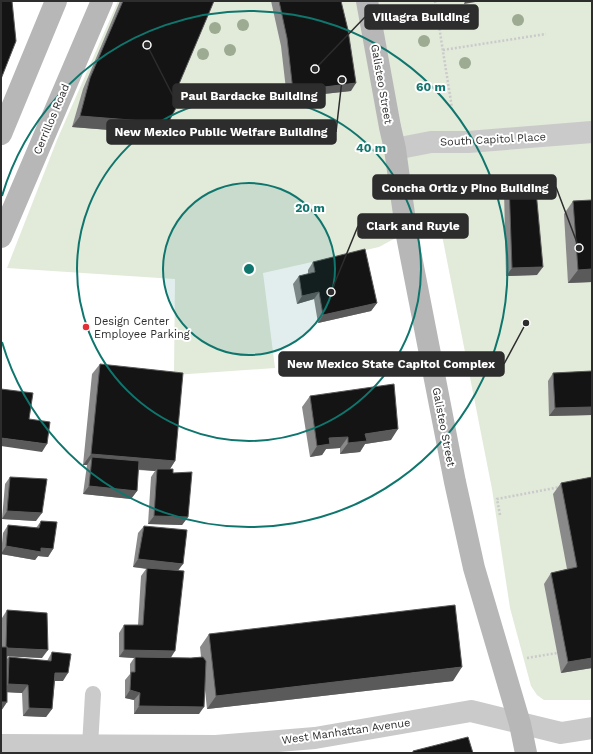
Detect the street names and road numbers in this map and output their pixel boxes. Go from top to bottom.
street label: Galisteo Street [368,43,395,125]
street label: Cerrillos Road [31,82,72,156]
street label: South Capitol Place [440,130,546,149]
street label: Galisteo Street [429,386,458,468]
street label: West Manhattan Avenue [281,716,411,747]

